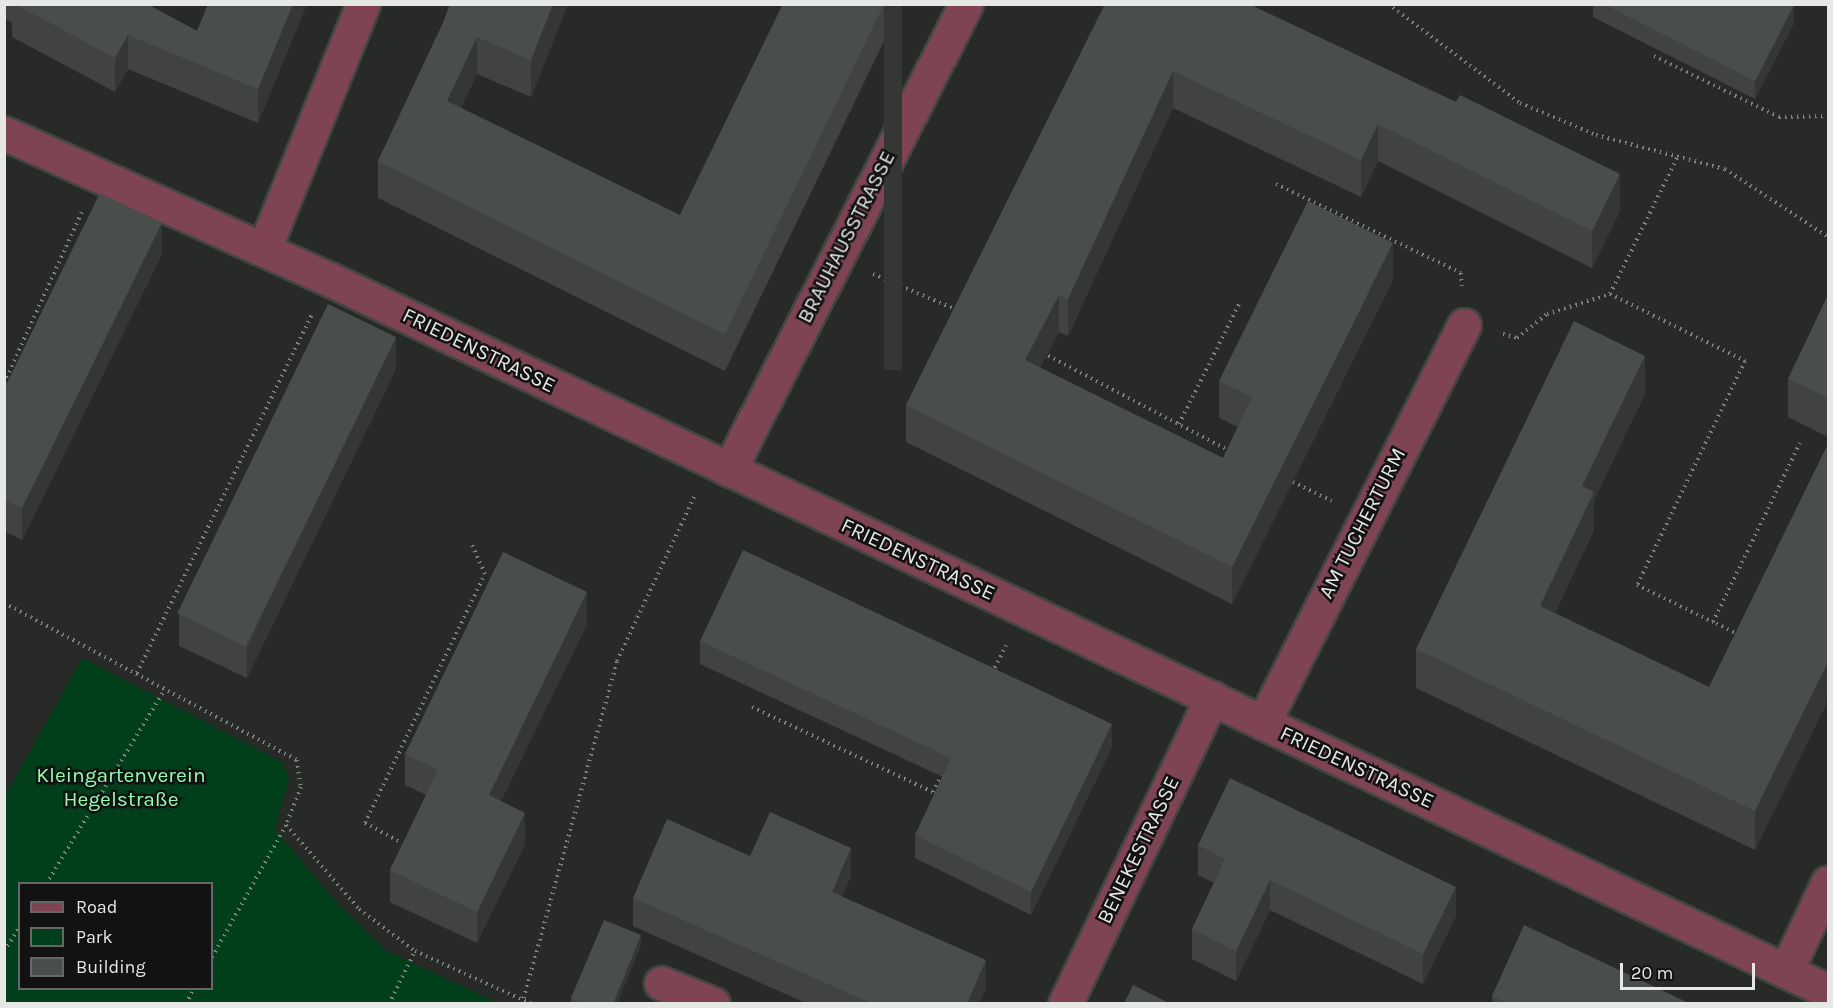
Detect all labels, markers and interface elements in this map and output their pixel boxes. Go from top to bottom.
street label: BRAUHAUSSTRASSE [792,147,900,327]
street label: FRIEDENSTRASSE [398,302,560,398]
street label: AM TUCHERTURM [1313,444,1411,602]
street label: FRIEDENSTRASSE [837,512,999,606]
street label: FRIEDENSTRASSE [1276,720,1438,814]
park label: Kleingartenverein Hegelstraße [36,762,206,812]
street label: BENEKESTRASSE [1091,772,1185,928]
legend [18,882,213,990]
text: Road [76,896,117,918]
text: Park [76,926,113,948]
scale bar [1623,951,1758,989]
text: Building [76,956,146,978]
text: 20 m [1631,962,1673,984]

